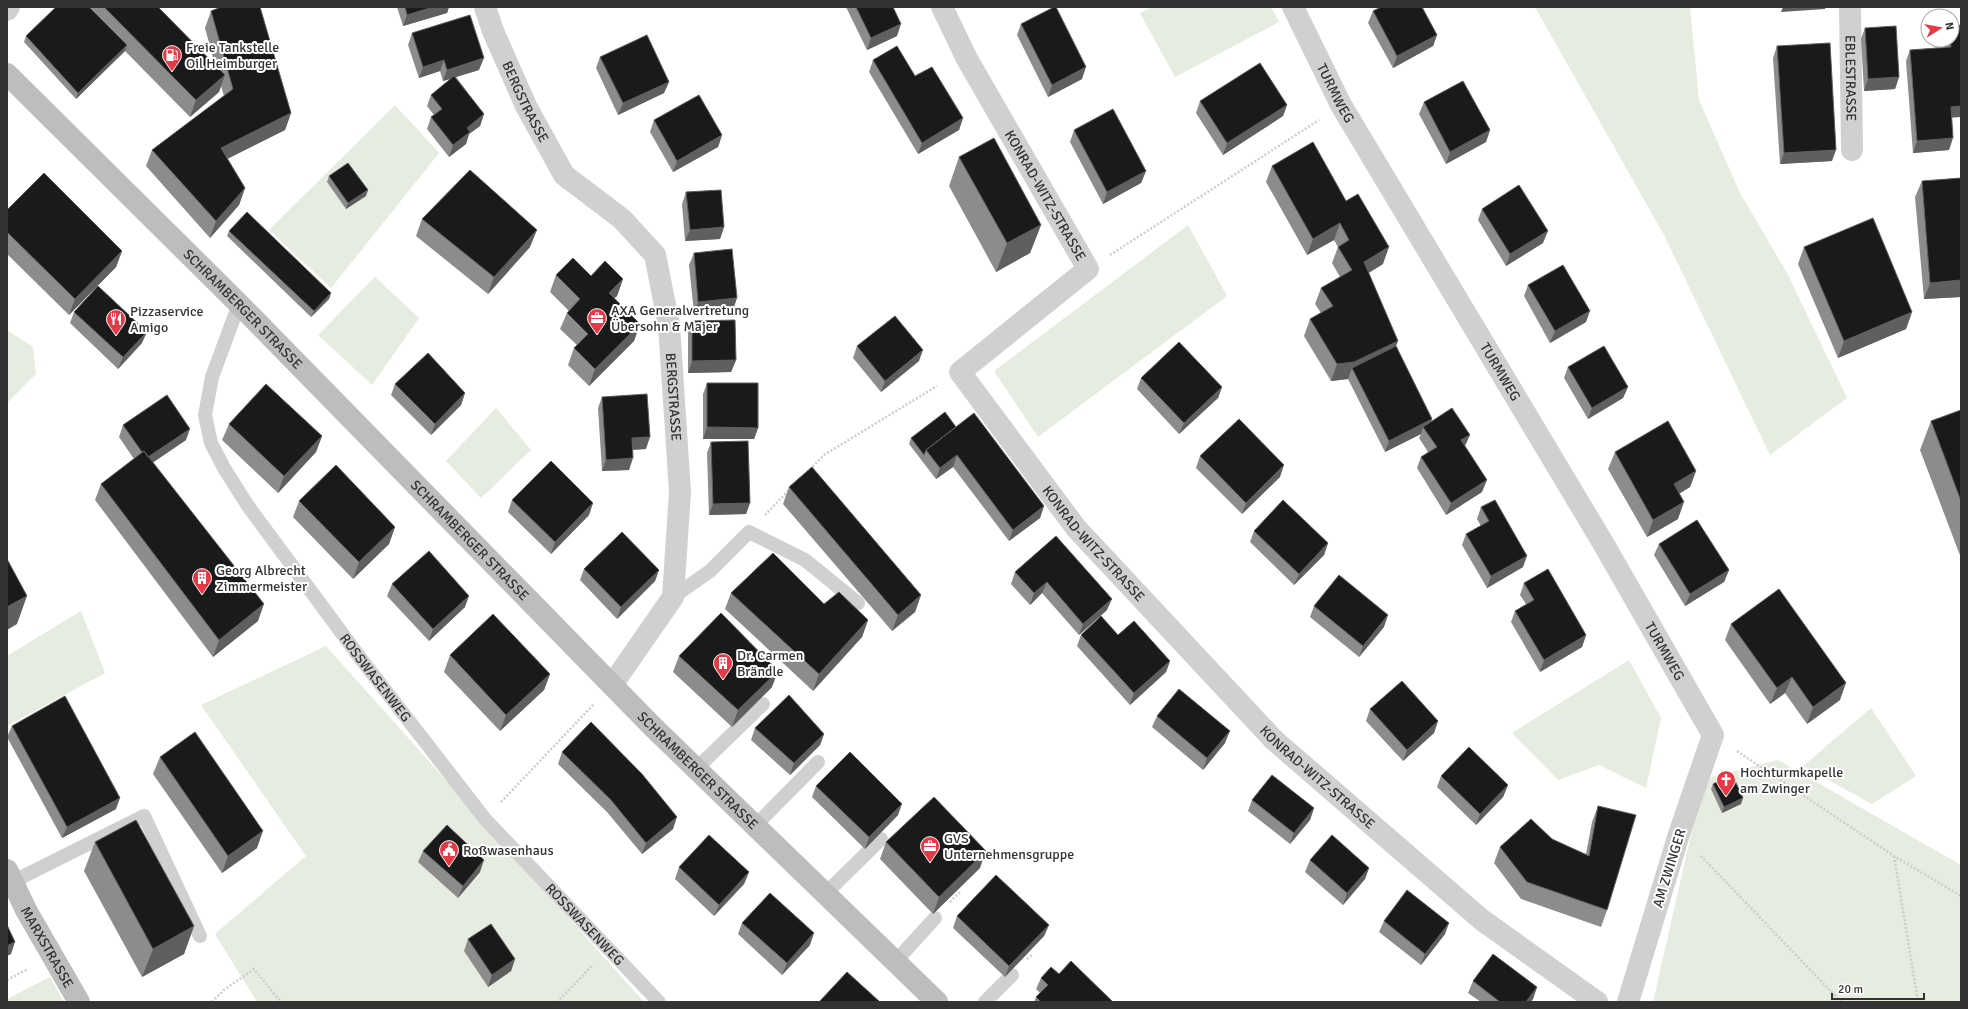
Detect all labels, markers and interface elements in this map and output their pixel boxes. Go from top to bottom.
north arrow [1920,8,1960,48]
text: N [1942,21,1956,31]
street label: EBLESTRASSE [1841,35,1860,121]
place label: Freie Tankstelle Oil Heimburger [186,39,279,72]
fuel station icon: Freie Tankstelle Oil Heimburger [161,44,183,72]
street label: BERGSTRASSE [498,58,552,145]
street label: TURMWEG [1313,61,1358,126]
street label: KONRAD-WITZ-STRASSE [1001,127,1089,264]
street label: SCHRAMBERGER STRASSE [180,246,306,373]
place label: AXA Generalvertretung Übersohn & Majer [611,302,749,335]
place label: Pizzaservice Amigo [130,303,204,336]
office icon: AXA Generalvertretung Übersohn & Majer [586,307,608,335]
restaurant icon: Pizzaservice Amigo [105,308,127,336]
street label: TURMWEG [1476,340,1524,404]
street label: BERGSTRASSE [662,352,685,442]
street label: SCHRAMBERGER STRASSE [407,477,532,604]
street label: KONRAD-WITZ-STRASSE [1039,483,1148,605]
place label: Georg Albrecht Zimmermeister [216,562,308,595]
building icon: Georg Albrecht Zimmermeister [191,567,213,595]
street label: TURMWEG [1641,619,1688,684]
street label: ROSSWASENWEG [336,630,414,725]
place label: Dr. Carmen Brändle [737,647,803,680]
building icon: Dr. Carmen Brändle [712,652,734,680]
street label: SCHRAMBERGER STRASSE [634,708,762,833]
street label: KONRAD-WITZ-STRASSE [1256,722,1378,833]
place label: Hochturmkapelle am Zwinger [1740,764,1843,797]
church icon: Hochturmkapelle am Zwinger [1715,769,1737,797]
street label: AM ZWINGER [1649,827,1690,910]
place label: GVS Unternehmensgruppe [944,830,1074,863]
office icon: GVS Unternehmensgruppe [919,835,941,863]
public building icon: Roßwasenhaus [438,839,460,867]
place label: Roßwasenhaus [463,842,554,859]
street label: ROSSWASENWEG [542,880,628,969]
street label: MARXSTRASSE [17,903,77,991]
scale bar [1832,975,1924,1001]
text: 20 m [1838,982,1863,997]

